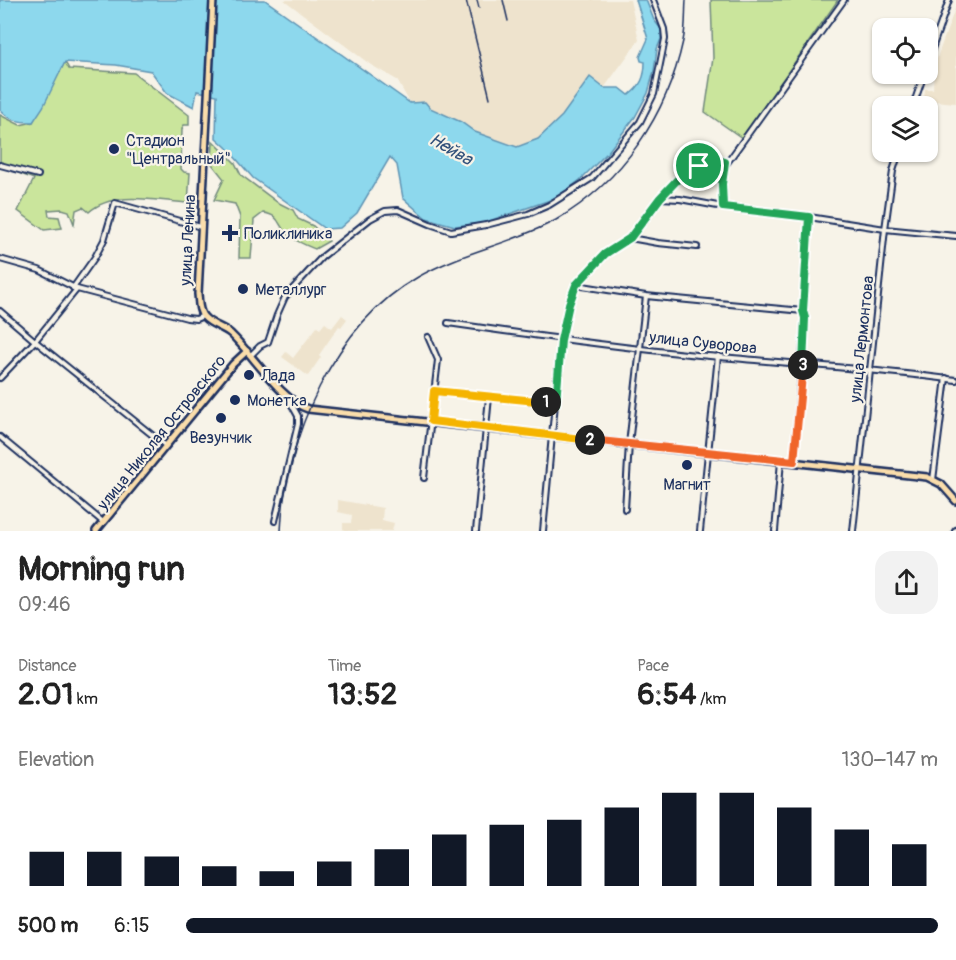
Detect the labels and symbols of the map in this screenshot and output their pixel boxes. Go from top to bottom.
water label: Нейва [425,128,478,172]
place label: Стадион "Центральный" [126,131,231,169]
pin [673,140,724,191]
marker: Стадион "Центральный" [107,142,121,156]
street label: улица Ленина [176,194,200,287]
marker: Поликлиника [221,224,239,242]
place label: Поликлиника [244,224,332,244]
street label: улица Лермонтова [845,275,879,404]
place label: Металлург [255,280,327,300]
marker: Металлург [236,282,250,296]
street label: улица Суворова [647,327,758,359]
pin: 3 [788,350,818,380]
street label: улица Николая Островского [93,351,231,515]
place label: Лада [260,366,295,386]
marker: Лада [242,368,256,382]
pin: 1 [531,387,561,417]
place label: Монетка [247,391,307,411]
marker: Монетка [228,393,242,407]
marker: Везунчик [214,411,228,425]
pin: 2 [575,425,605,455]
place label: Везунчик [190,428,252,448]
marker: Магнит [680,458,694,472]
place label: Магнит [663,475,711,495]

